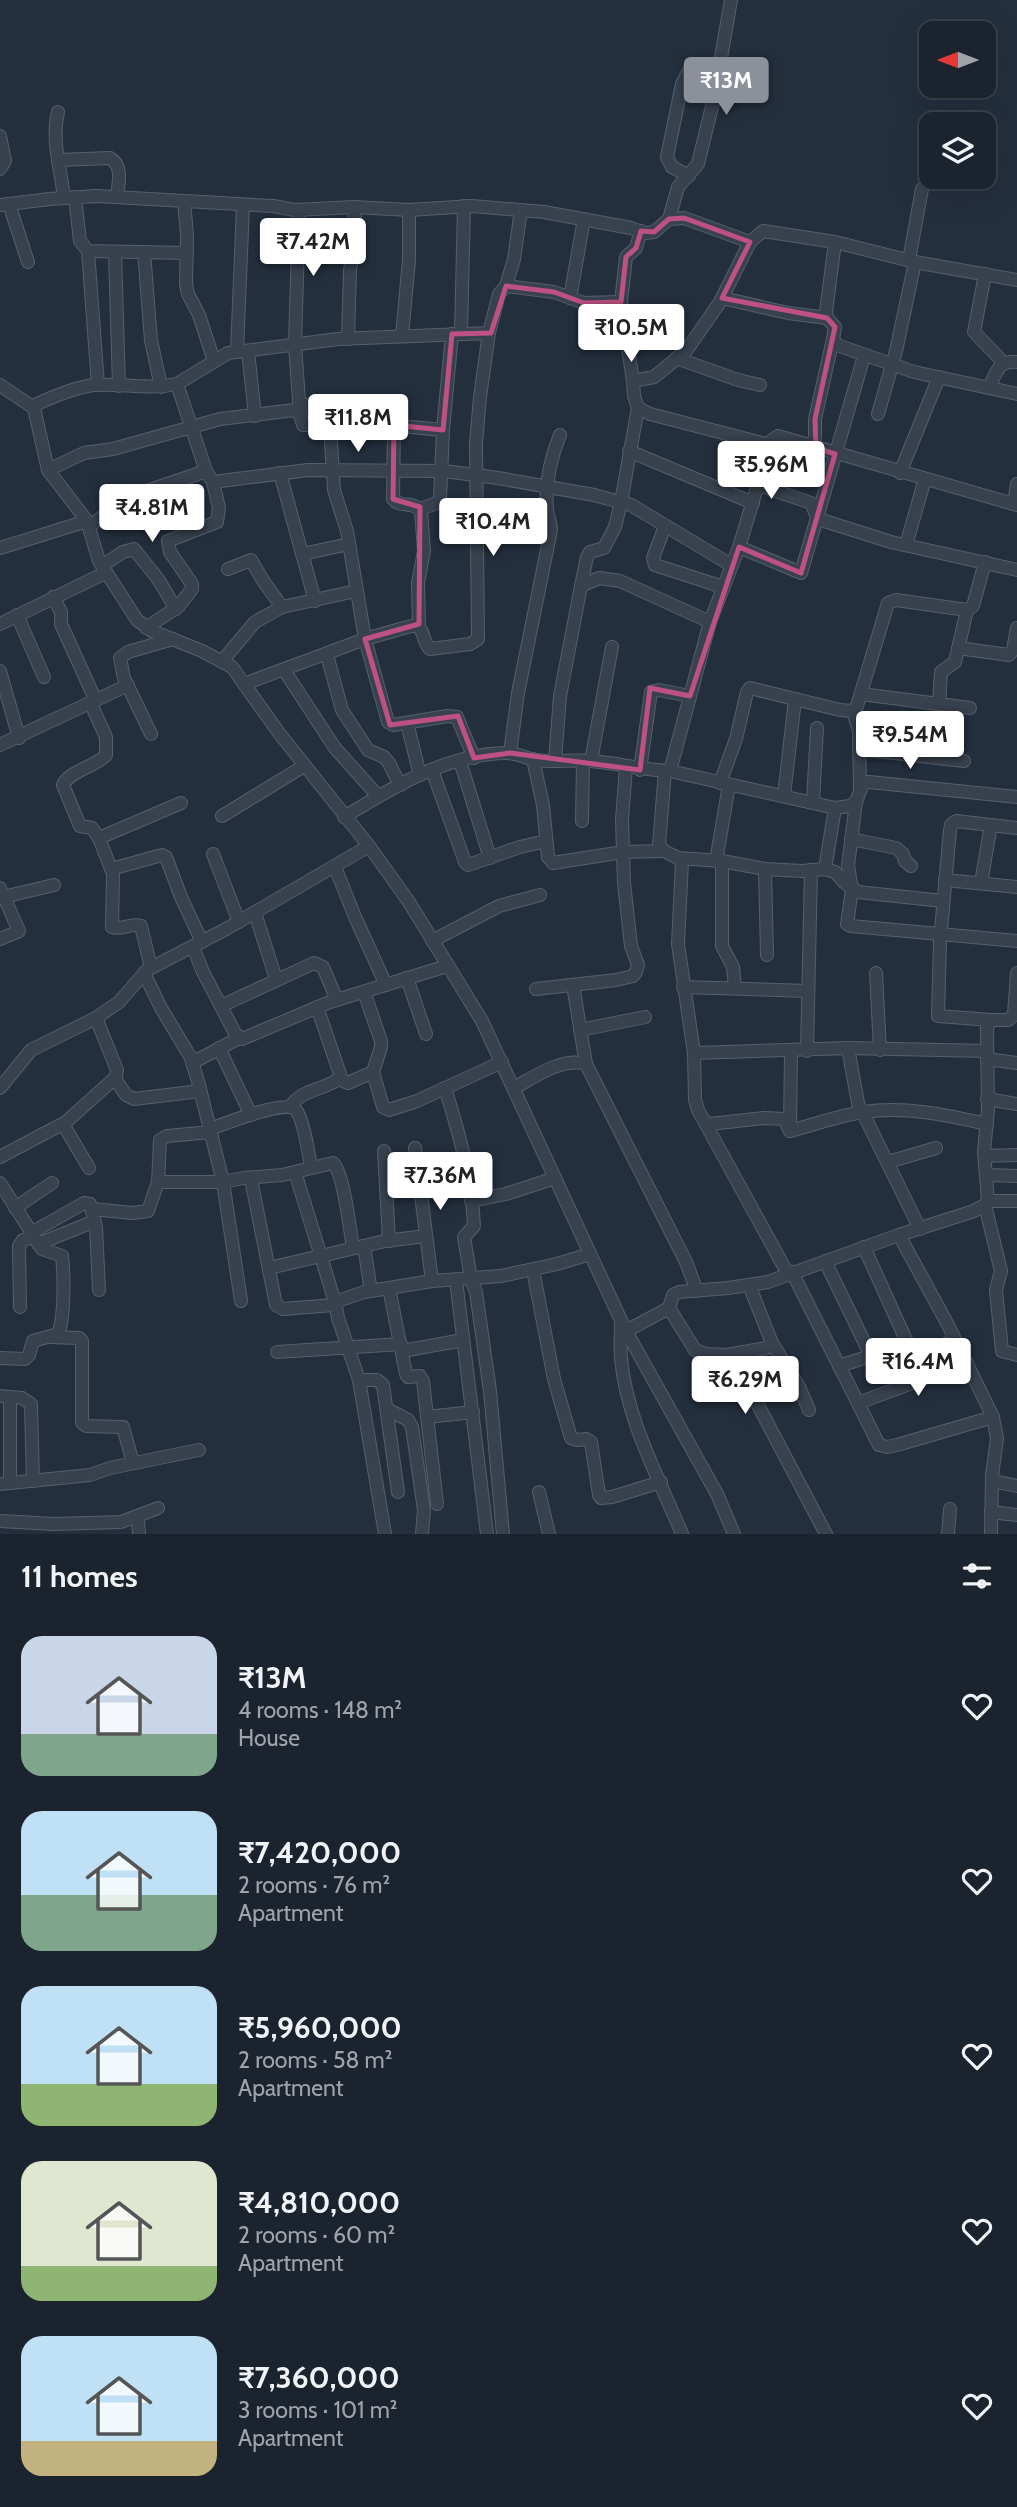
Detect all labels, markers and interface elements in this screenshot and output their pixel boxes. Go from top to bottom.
north arrow [919,21,996,98]
map controls [919,21,996,189]
pin: ₹13M [685,58,767,117]
text: ₹13M [700,66,752,94]
button: layers [919,112,996,189]
pin: ₹7.42M [256,218,370,278]
text: ₹7.42M [276,227,350,255]
pin: ₹10.5M [574,304,688,364]
text: ₹10.5M [594,313,668,341]
pin: ₹11.8M [301,394,415,454]
text: ₹11.8M [324,403,392,431]
pin: ₹5.96M [714,442,828,501]
text: ₹5.96M [734,450,808,478]
pin: ₹4.81M [95,484,209,544]
text: ₹4.81M [115,493,189,521]
pin: ₹10.4M [436,498,550,558]
text: ₹10.4M [455,507,531,535]
pin: ₹9.54M [853,712,967,771]
text: ₹9.54M [872,720,948,748]
pin: ₹7.36M [383,1152,497,1212]
text: ₹7.36M [403,1161,477,1189]
pin: ₹16.4M [861,1338,975,1398]
text: ₹16.4M [882,1347,954,1375]
pin: ₹6.29M [688,1356,802,1416]
text: ₹6.29M [708,1365,782,1393]
icon: filters [958,1557,996,1595]
text: 11 homes [21,1558,138,1595]
text: ₹13M [238,1659,307,1696]
icon: home [77,1664,161,1748]
icon: heart [958,1687,996,1725]
text: 4 rooms · 148 m² [238,1696,402,1724]
text: House [238,1724,300,1752]
text: ₹7,420,000 [238,1834,401,1871]
icon: home [77,1839,161,1923]
icon: heart [958,1862,996,1900]
text: 2 rooms · 76 m² [238,1871,390,1899]
text: Apartment [238,1899,343,1927]
text: ₹5,960,000 [238,2009,402,2046]
icon: home [77,2014,161,2098]
icon: heart [958,2037,996,2075]
text: 2 rooms · 58 m² [238,2046,392,2074]
text: Apartment [238,2074,343,2102]
text: ₹4,810,000 [238,2184,400,2221]
icon: home [77,2189,161,2273]
icon: heart [958,2212,996,2250]
text: 2 rooms · 60 m² [238,2221,395,2249]
text: Apartment [238,2249,343,2277]
text: ₹7,360,000 [238,2359,400,2396]
icon: home [77,2364,161,2448]
icon: heart [958,2387,996,2425]
text: 3 rooms · 101 m² [238,2396,397,2424]
text: Apartment [238,2424,343,2452]

